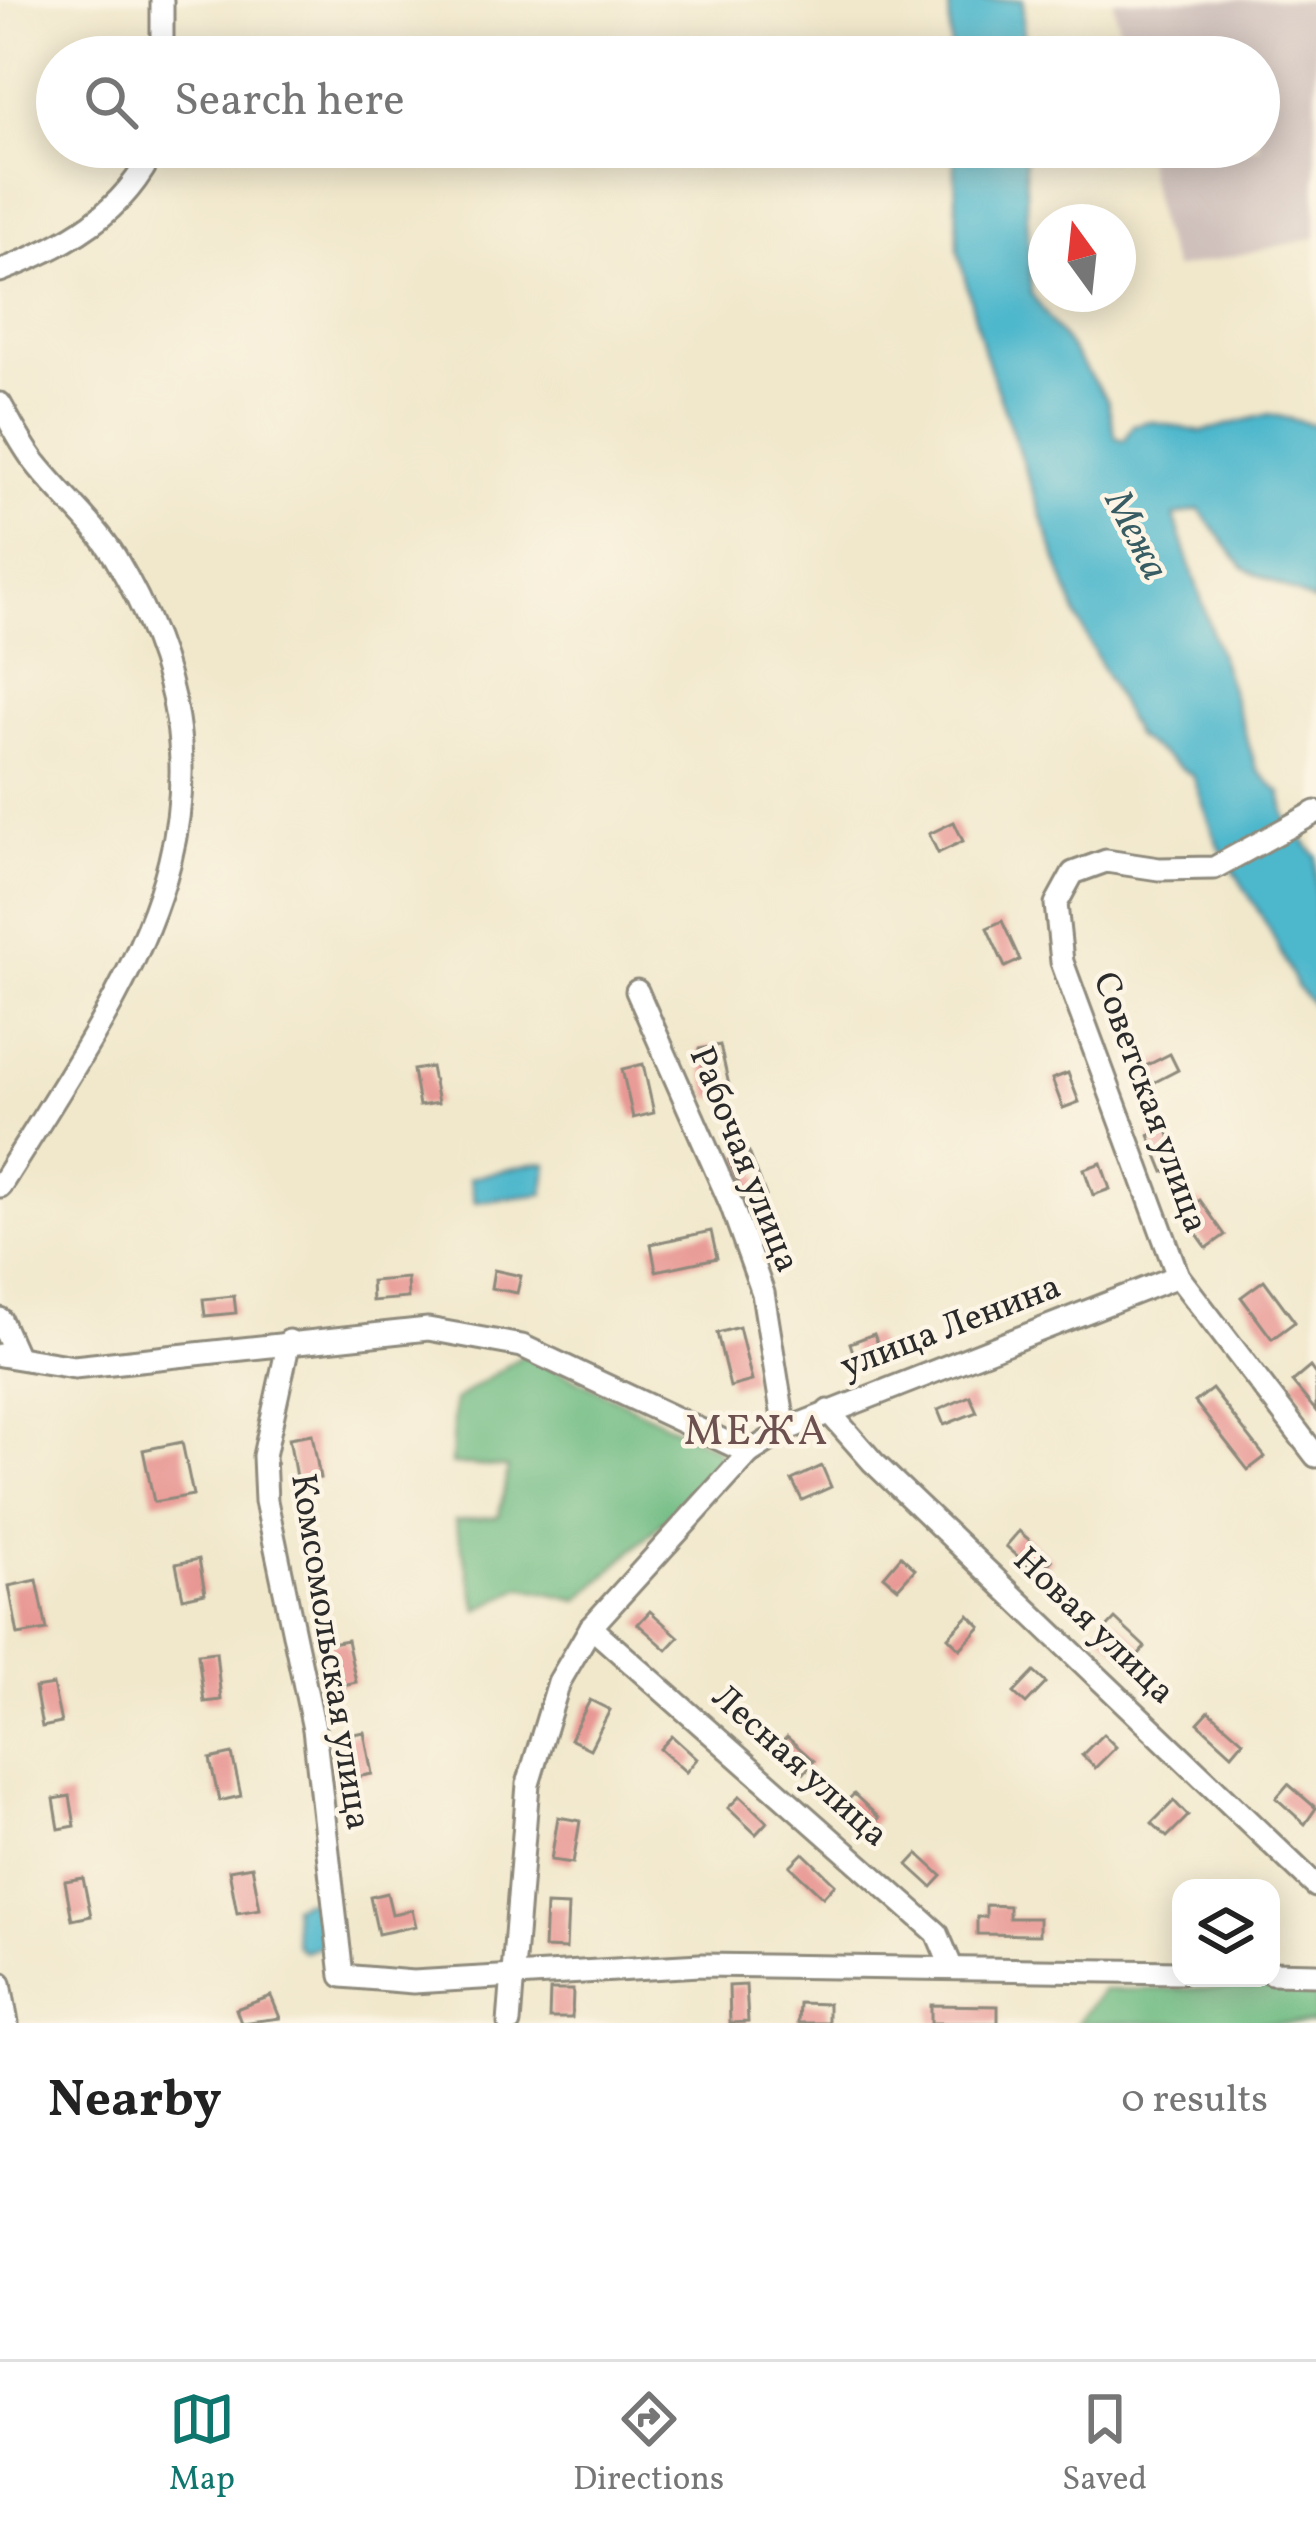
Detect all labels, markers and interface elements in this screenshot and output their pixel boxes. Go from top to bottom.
search box [36,36,1280,168]
icon: search [78,69,144,135]
text: Search here [174,71,405,134]
north arrow [1028,204,1136,312]
water label: Межа [1089,480,1180,590]
street label: Советская улица [1079,966,1219,1240]
street label: Рабочая улица [675,1040,811,1280]
street label: улица Ленина [833,1263,1069,1393]
district label: МЕЖА [684,1404,830,1463]
street label: Комсомольская улица [276,1470,382,1834]
street label: Новая улица [1001,1537,1185,1717]
street label: Лесная улица [700,1674,898,1860]
map controls [1172,1879,1280,1987]
button: layers [1172,1879,1280,1987]
text: Nearby [48,2066,222,2137]
text: 0 results [1121,2074,1268,2128]
tab: Map [169,2386,235,2504]
tab: Directions [573,2386,724,2504]
tab: Saved [1062,2386,1147,2504]

